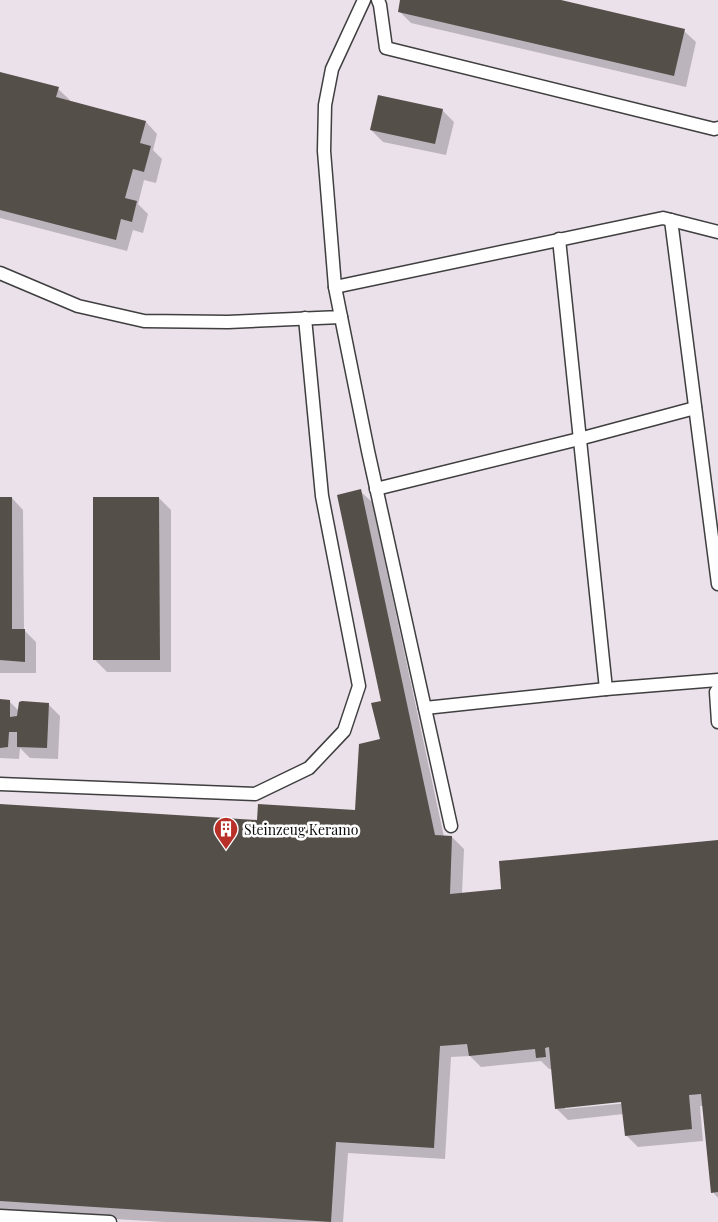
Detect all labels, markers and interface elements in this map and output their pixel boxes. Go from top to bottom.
building icon: Steinzeug Keramo [213,816,239,850]
place label: Steinzeug Keramo [244,820,359,839]

